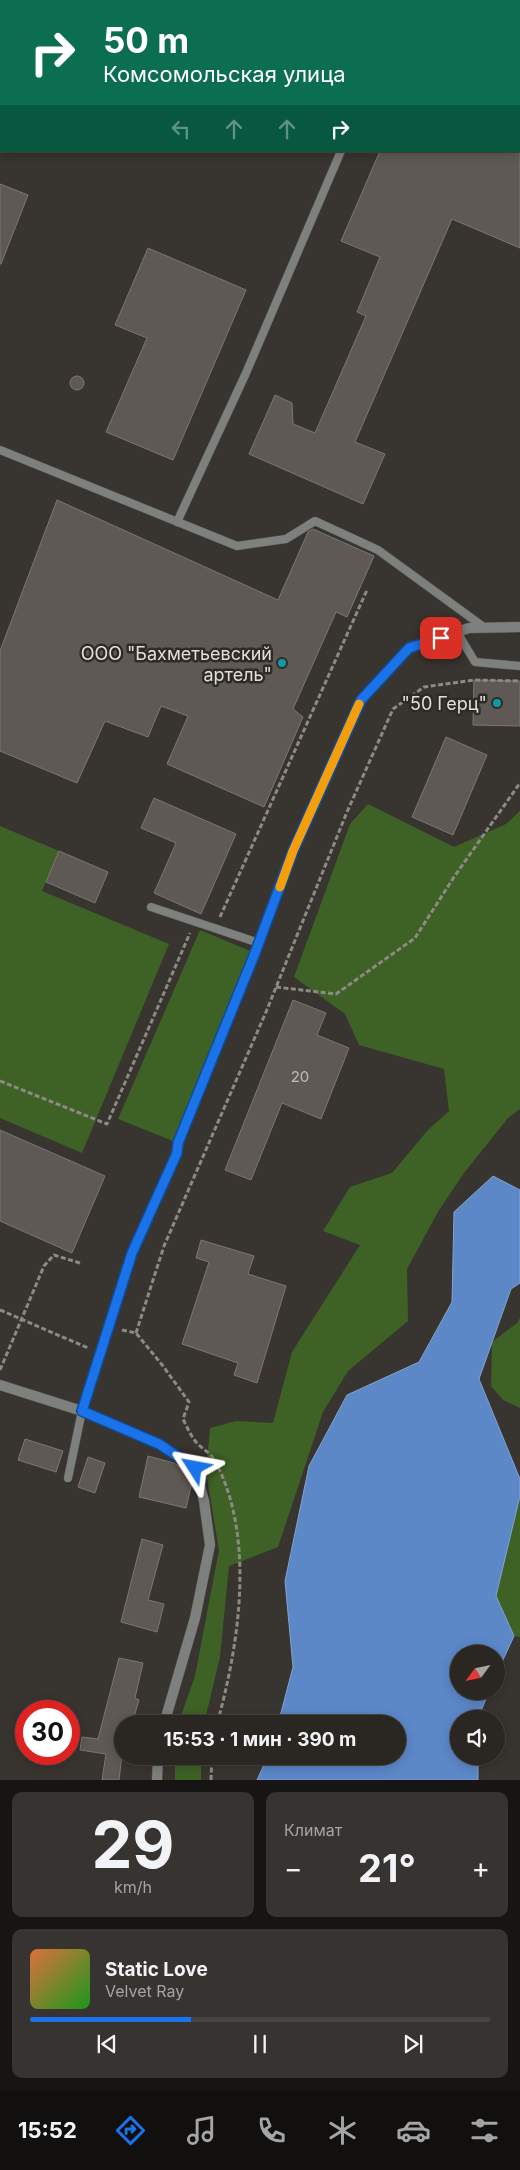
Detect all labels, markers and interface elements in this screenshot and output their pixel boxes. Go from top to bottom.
text: 50 m [103,19,189,61]
icon: right [20,20,85,85]
text: Комсомольская улица [103,61,346,87]
icon: left [167,115,195,143]
icon: ahead [220,115,248,143]
icon: ahead [273,115,301,143]
icon: right [326,115,354,143]
pin [420,617,462,659]
icon: arrive [427,624,455,652]
place label: ООО "Бахметьевский артель" [81,643,272,685]
marker: ООО "Бахметьевский артель" [276,657,288,669]
place label: "50 Герц" [402,693,487,714]
marker: "50 Герц" [491,697,503,709]
house number: 20 [291,1067,309,1086]
position arrow [168,1441,220,1493]
north arrow [450,1645,505,1700]
map controls [450,1645,505,1765]
speed limit sign: 30 [15,1700,80,1765]
button: sound [450,1710,505,1765]
text: 15:53 · 1 мин · 390 m [164,1728,356,1751]
text: 29 [91,1805,175,1884]
text: Климат [284,1820,342,1840]
text: 21° [358,1845,416,1891]
text: − [284,1851,303,1885]
text: + [471,1851,490,1885]
text: km/h [114,1877,152,1897]
text: Static Love [105,1958,208,1981]
text: Velvet Ray [105,1981,184,2001]
icon: previous [93,2030,121,2058]
icon: pause [246,2030,274,2058]
icon: next [399,2030,427,2058]
icon: directions [113,2113,148,2148]
icon: music [184,2113,219,2148]
icon: phone [254,2113,289,2148]
icon: climate [325,2113,360,2148]
icon: car [396,2113,431,2148]
icon: filters [467,2113,502,2148]
text: 15:52 [18,2117,77,2143]

